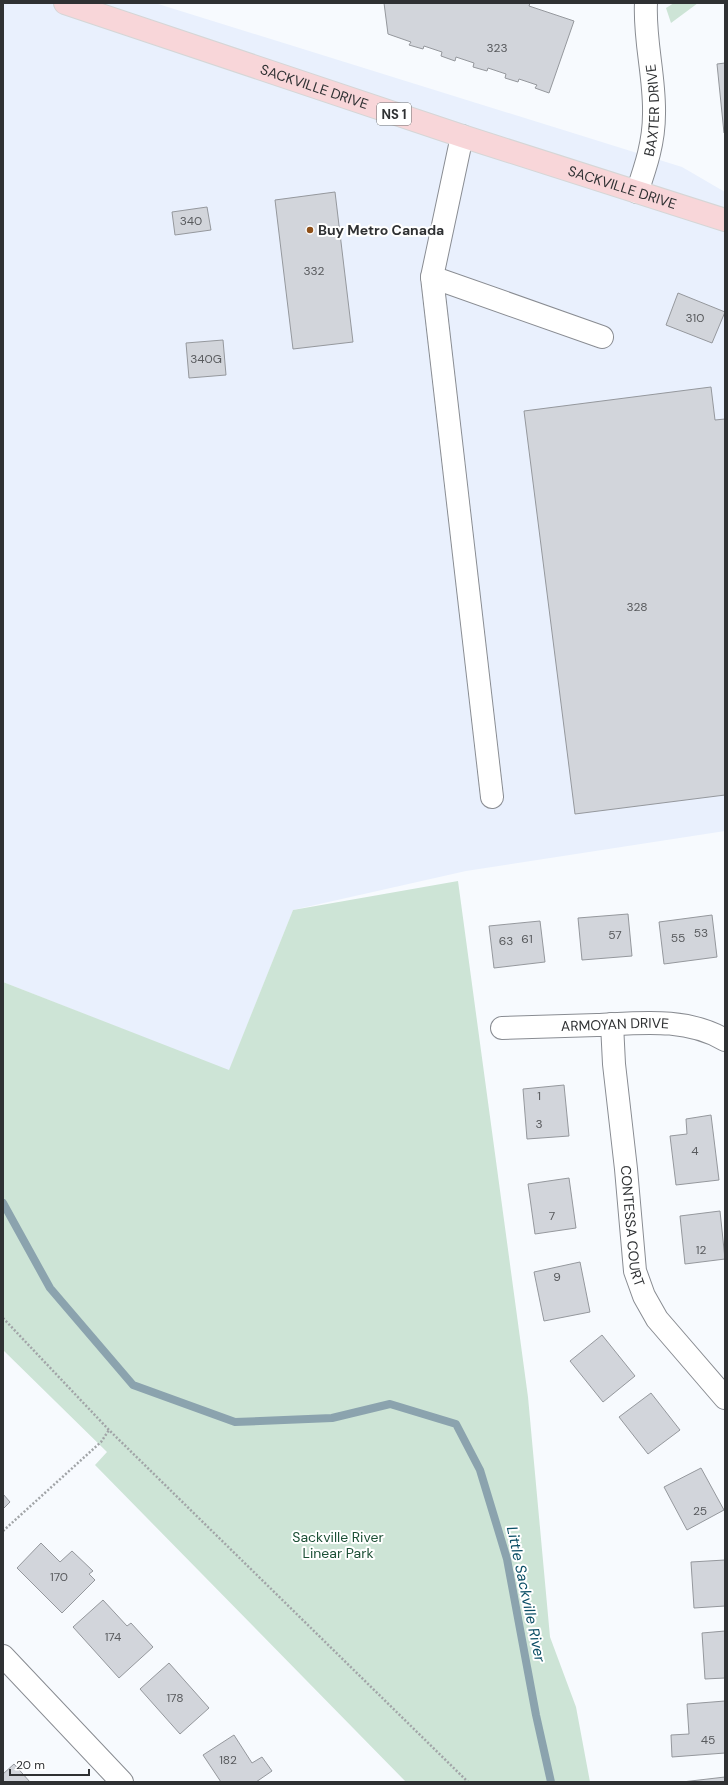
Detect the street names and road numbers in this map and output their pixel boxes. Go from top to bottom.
street label: SACKVILLE DRIVE [258,60,371,113]
street label: BAXTER DRIVE [640,63,663,158]
road number: NS 1 [377,103,411,125]
street label: SACKVILLE DRIVE [566,161,679,213]
street label: ARMOYAN DRIVE [561,1014,670,1035]
street label: CONTESSA COURT [617,1165,649,1289]

